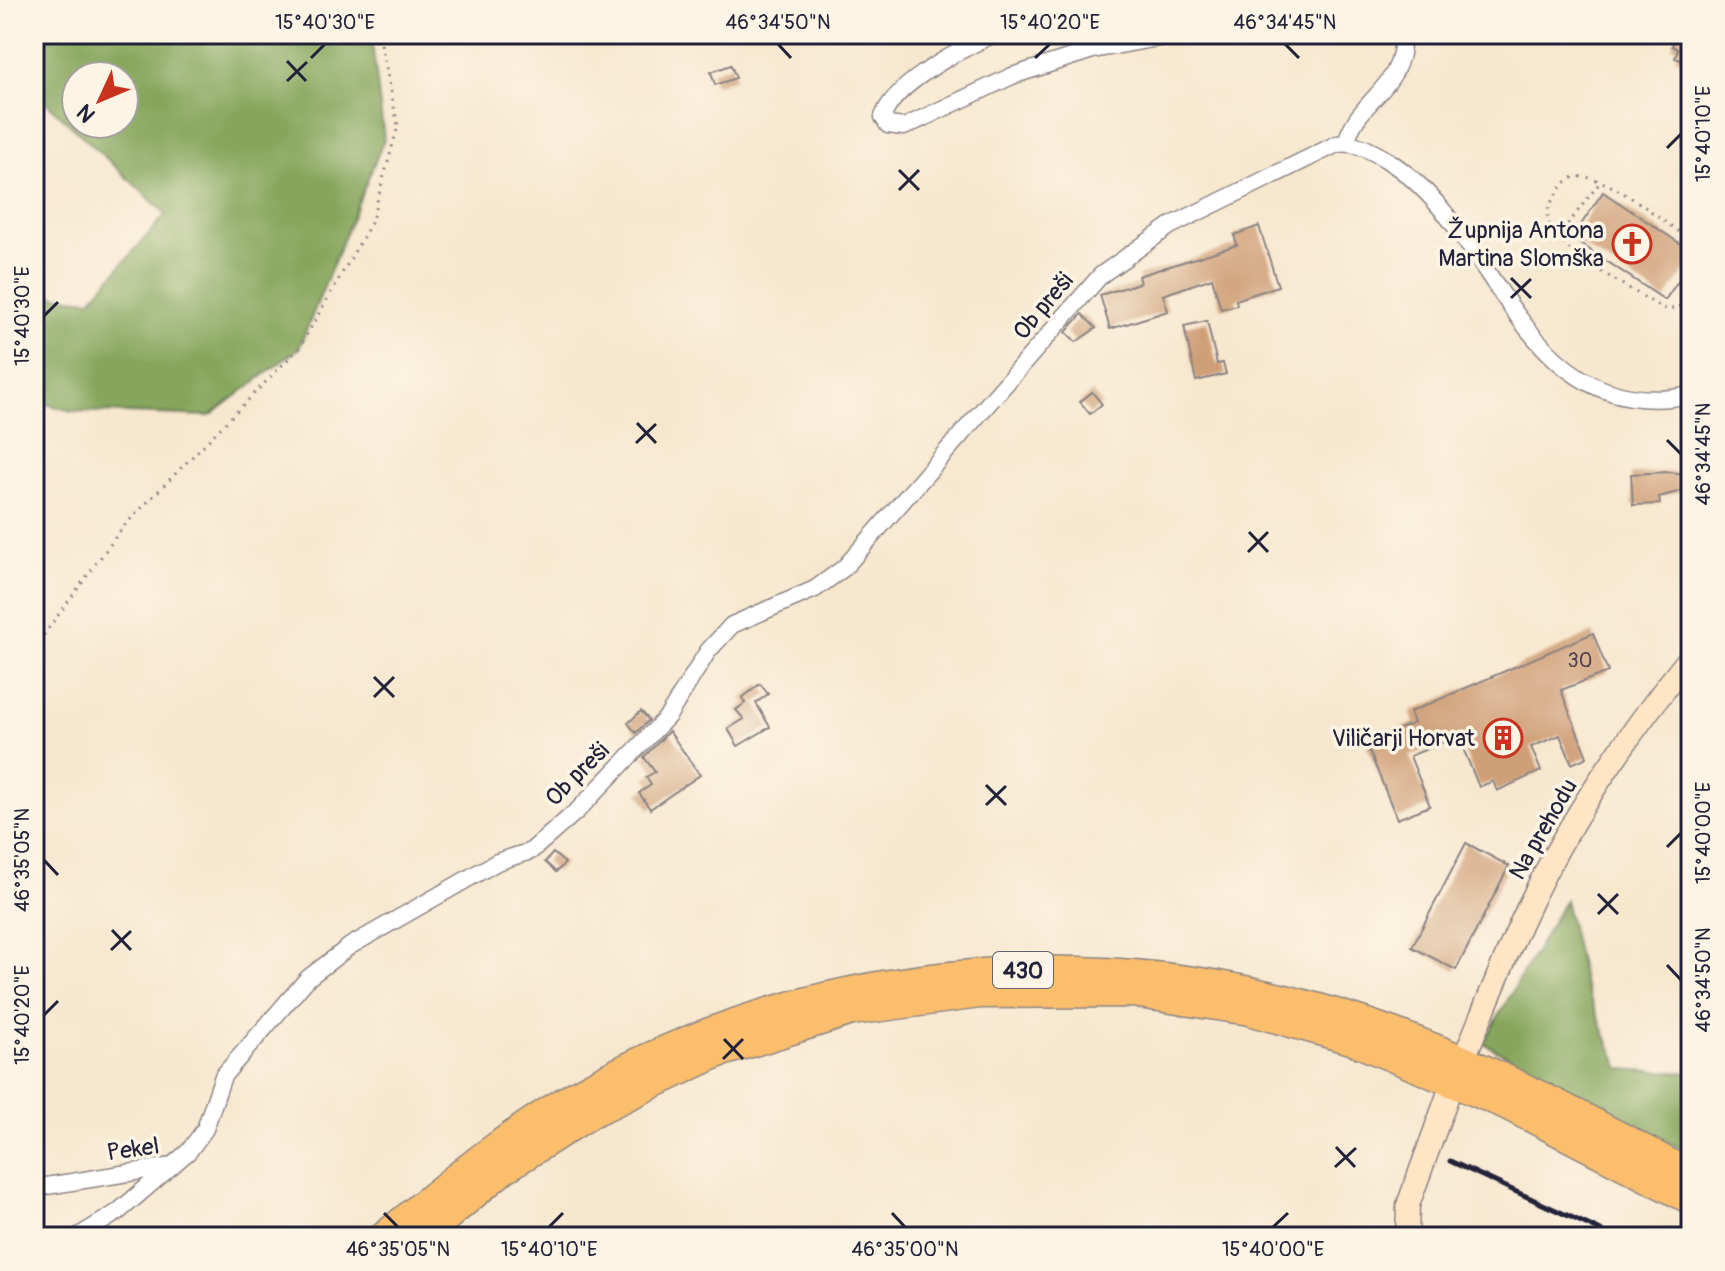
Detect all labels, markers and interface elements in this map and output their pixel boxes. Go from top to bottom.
text: 15°40'30"E [275,10,375,35]
text: 46°34'50"N [726,10,830,35]
text: 15°40'20"E [1000,10,1100,35]
text: 46°34'45"N [1234,10,1336,35]
north arrow [60,60,140,140]
text: 15°40'10"E [1691,86,1716,182]
text: N [71,98,102,128]
place label: Župnija Antona Martina Slomška [1438,216,1604,273]
church icon: Župnija Antona Martina Slomška [1611,223,1653,265]
text: 15°40'30"E [10,266,35,366]
street label: Ob preši [1007,267,1080,346]
text: 46°34'45"N [1691,403,1716,505]
house number: 30 [1568,648,1592,673]
building icon: Viličarji Horvat [1482,717,1524,759]
place label: Viličarji Horvat [1332,724,1475,753]
street label: Ob preši [539,736,615,812]
street label: Na prehodu [1503,774,1584,885]
text: 15°40'00"E [1691,782,1716,884]
text: 46°35'05"N [10,808,35,912]
text: 46°34'50"N [1691,928,1716,1032]
road number: 430 [993,952,1053,988]
text: 15°40'20"E [10,965,35,1065]
street label: Pekel [105,1131,161,1168]
text: 46°35'05"N [346,1237,450,1262]
text: 15°40'10"E [501,1237,597,1262]
text: 46°35'00"N [852,1237,958,1262]
text: 15°40'00"E [1222,1237,1324,1262]

